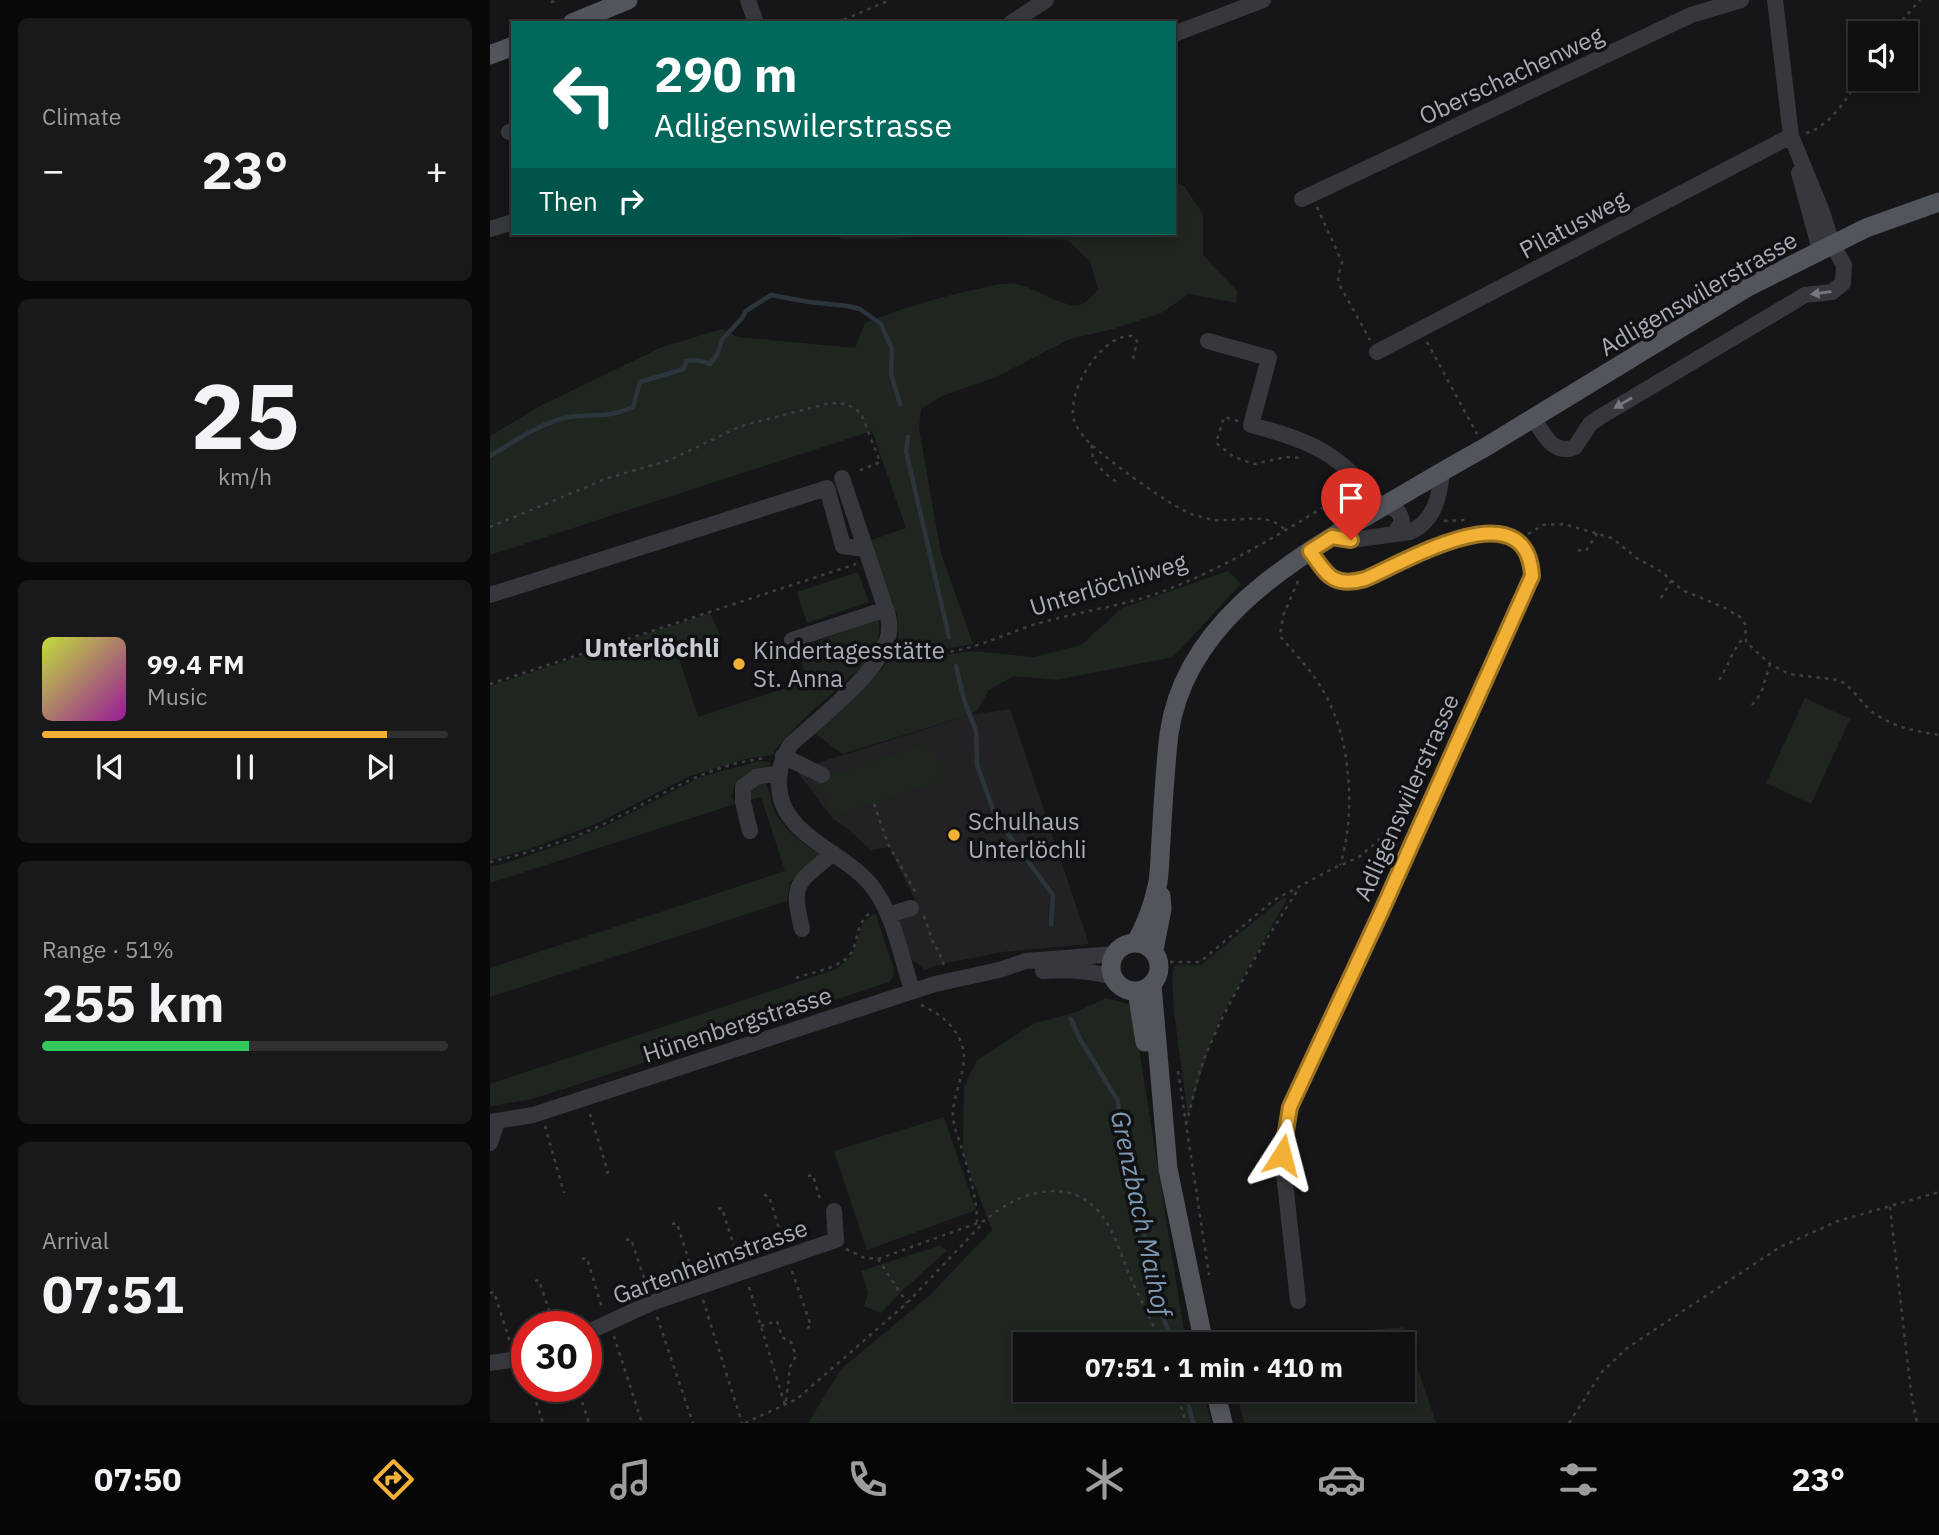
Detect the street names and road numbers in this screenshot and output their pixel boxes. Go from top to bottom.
street label: Oberschachenweg [1414,18,1609,132]
street label: Pilatusweg [1514,182,1633,266]
street label: Adligenswilerstrasse [1593,223,1803,363]
street label: Unterlöchliweg [1026,545,1191,623]
street label: Adligenswilerstrasse [1346,688,1466,906]
street label: Hünenbergstrasse [638,978,836,1070]
street label: Gartenheimstrasse [608,1211,812,1311]

